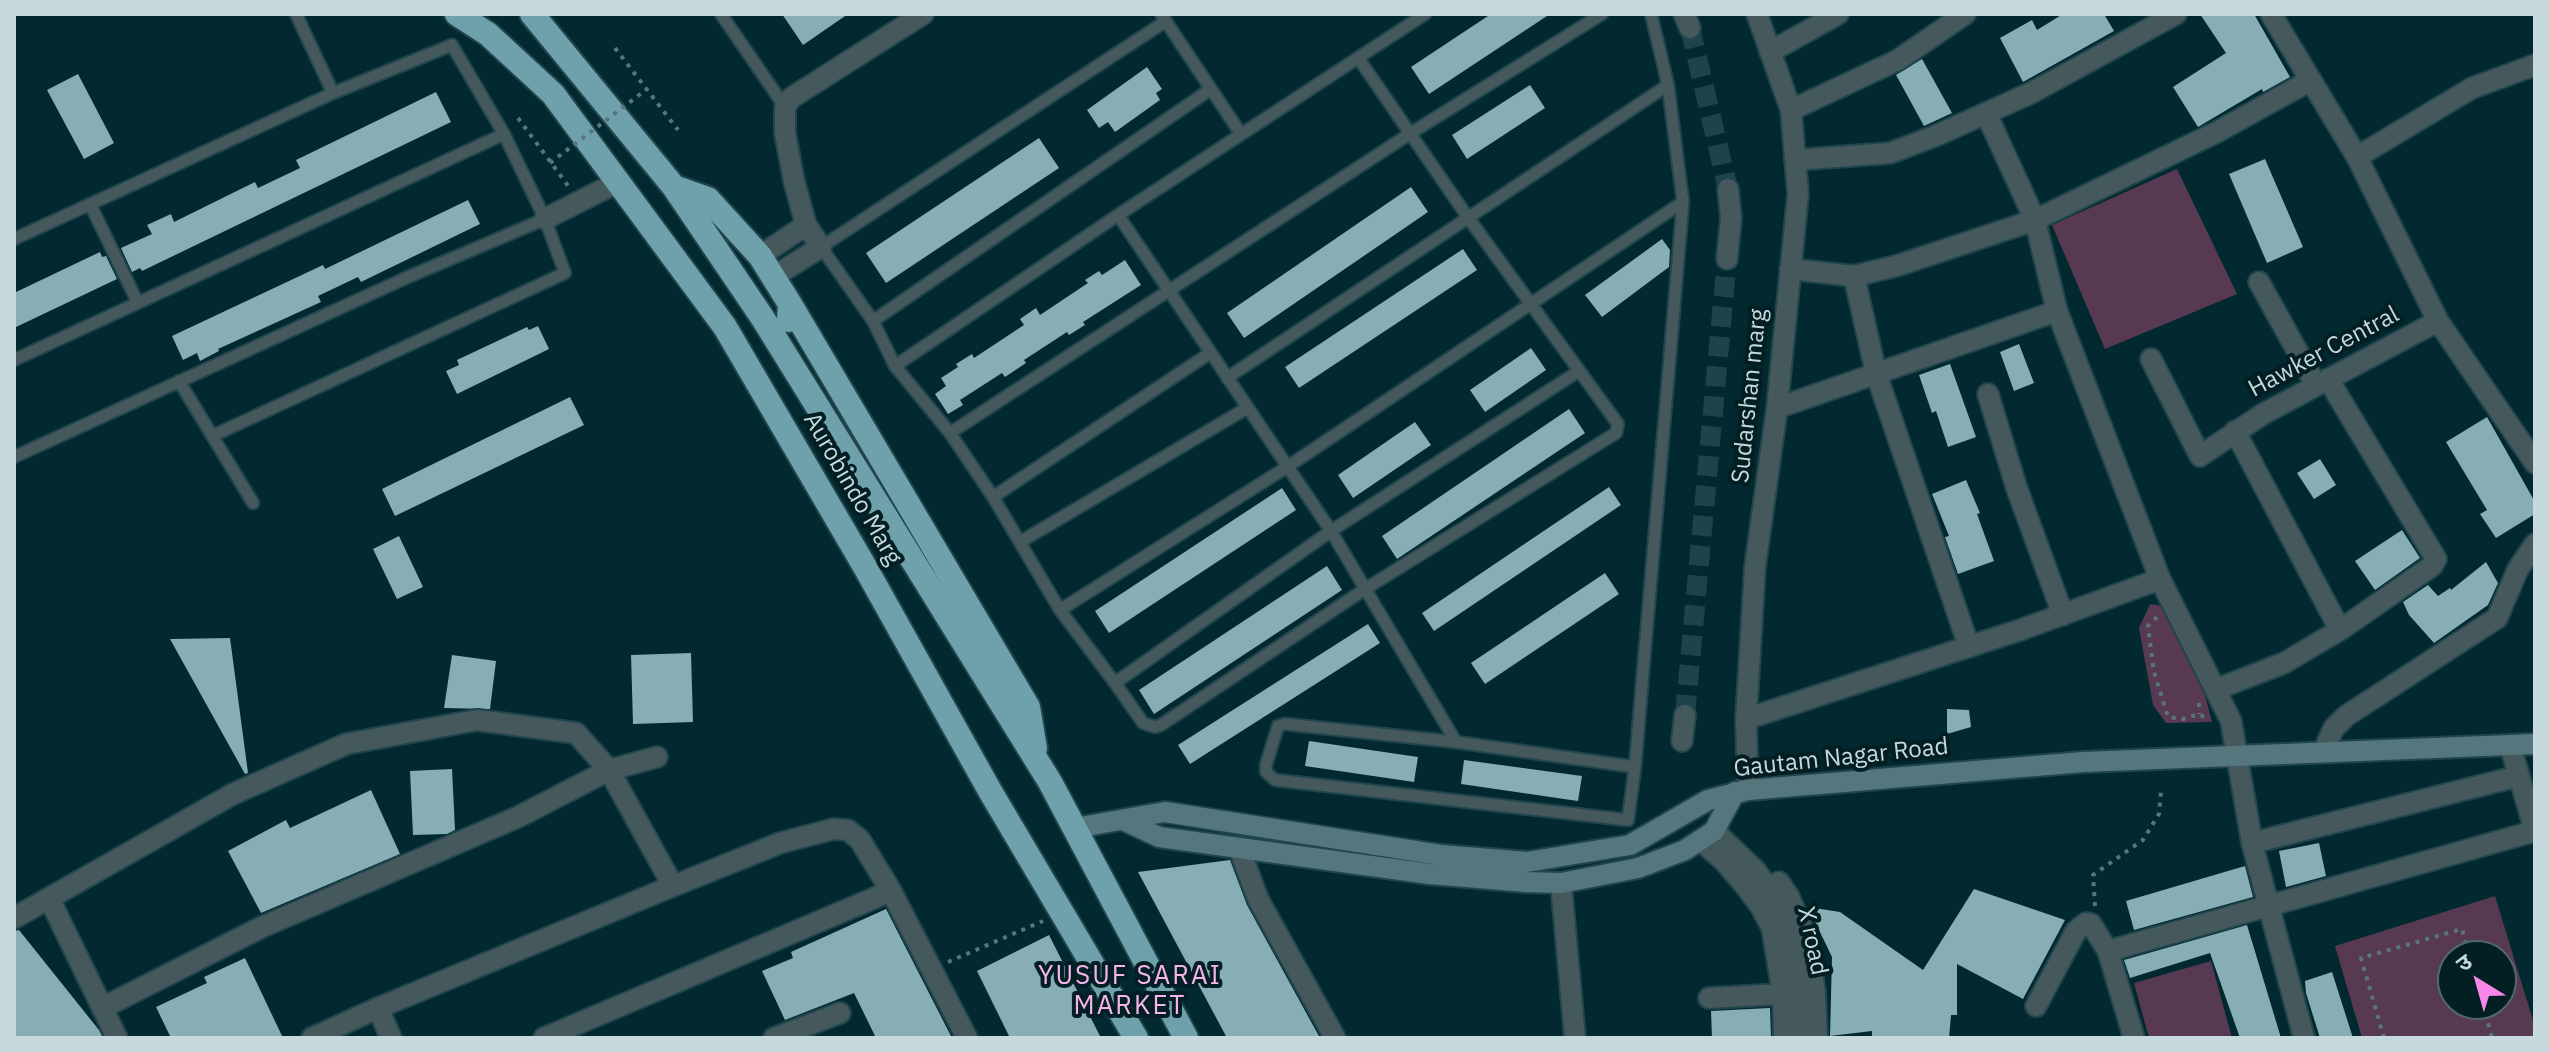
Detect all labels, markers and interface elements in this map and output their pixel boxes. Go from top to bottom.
street label: Hawker Central [2244,300,2404,404]
street label: Sudarshan marg [1727,307,1773,485]
street label: Aurobindo Marg [797,408,907,570]
street label: Gautam Nagar Road [1732,732,1950,784]
street label: X road [1791,904,1833,978]
north arrow [2437,940,2517,1020]
text: उ [2450,947,2477,977]
district label: YUSUF SARAI MARKET [1038,960,1222,1022]

